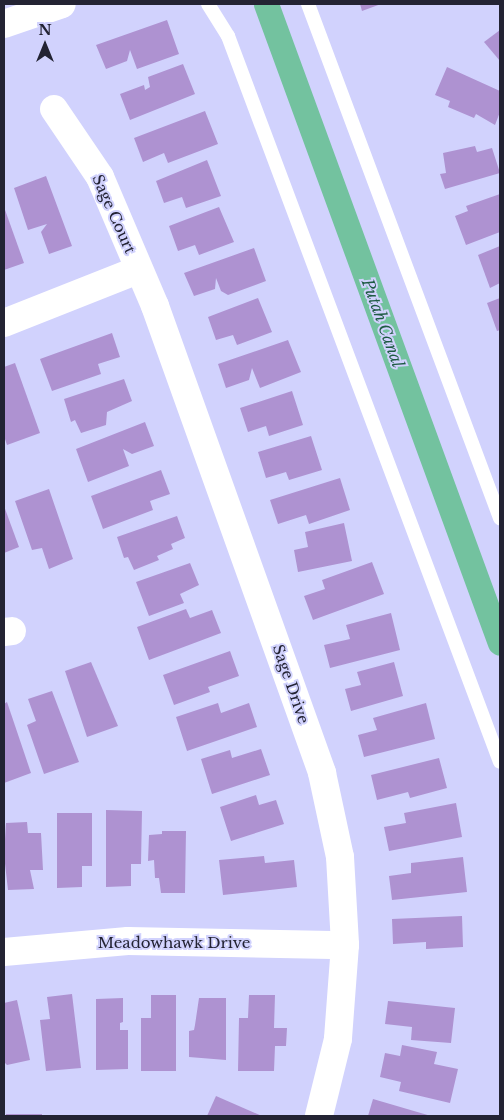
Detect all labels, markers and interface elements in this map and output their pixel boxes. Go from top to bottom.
north arrow [20,20,70,70]
text: N [38,21,52,39]
street label: Sage Court [89,172,139,256]
water label: Putah Canal [358,276,408,370]
street label: Sage Drive [269,642,313,726]
street label: Meadowhawk Drive [98,934,250,952]

